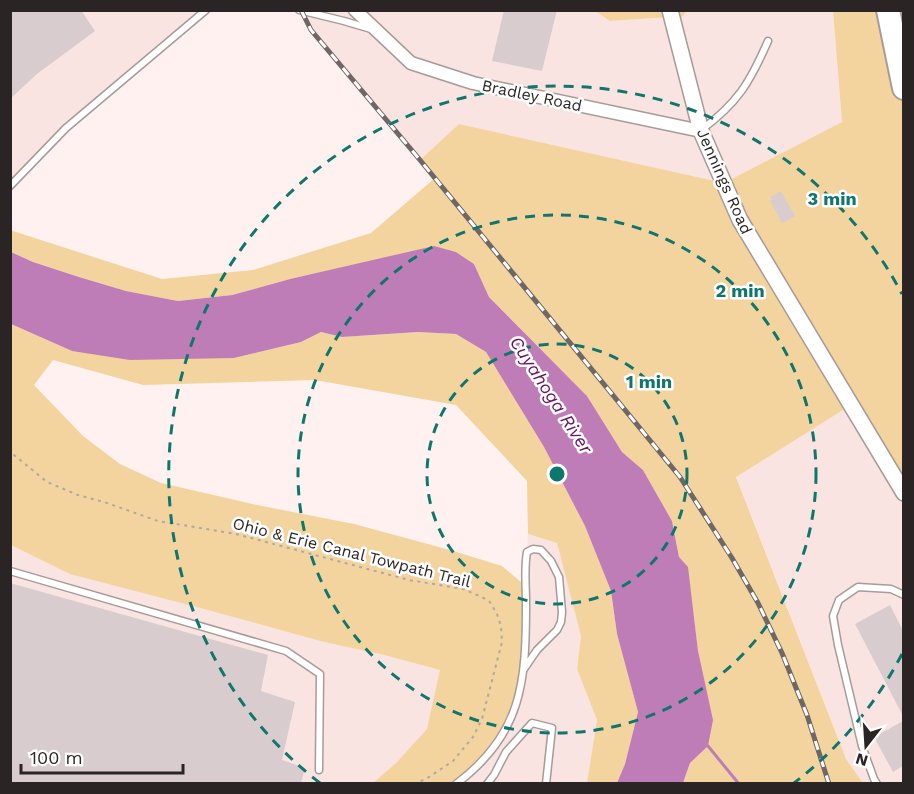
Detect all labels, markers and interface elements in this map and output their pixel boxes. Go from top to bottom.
street label: Bradley Road [480,76,584,115]
street label: Jennings Road [693,125,756,237]
text: 3 min [807,188,857,209]
text: 2 min [715,280,765,301]
water label: Cuyahoga River [506,332,598,458]
text: 1 min [626,371,672,392]
centre of rings [547,464,567,484]
street label: Ohio & Erie Canal Towpath Trail [231,514,473,591]
north arrow [836,716,896,776]
scale bar [21,737,183,775]
text: 100 m [30,747,83,768]
text: N [853,749,870,771]

